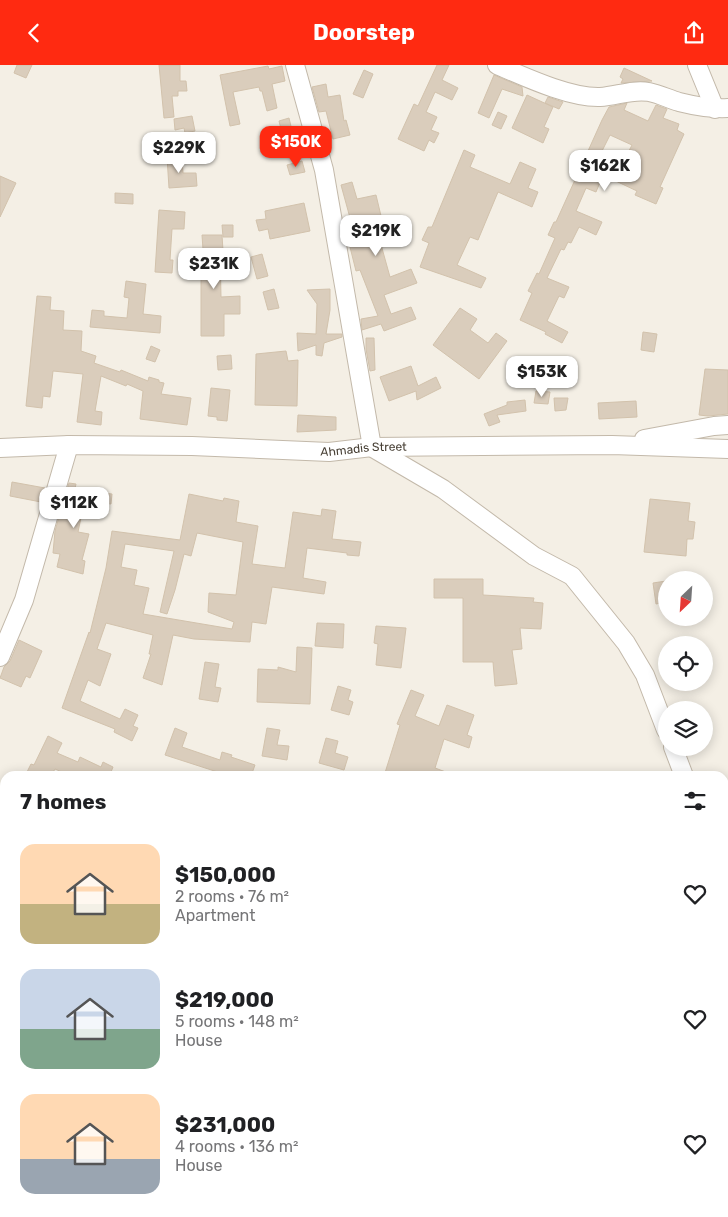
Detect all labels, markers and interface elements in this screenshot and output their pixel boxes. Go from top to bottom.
icon: back [20,19,48,47]
text: Doorstep [313,19,415,46]
icon: share [680,19,708,47]
pin: $150K [261,126,331,168]
pin: $229K [144,131,214,174]
text: $150K [271,132,321,151]
text: $229K [153,138,205,157]
pin: $162K [570,149,640,192]
text: $162K [580,156,630,175]
pin: $219K [341,215,411,257]
text: $219K [351,221,401,240]
pin: $231K [179,247,249,290]
text: $231K [189,254,239,273]
pin: $153K [507,355,577,398]
text: $153K [517,362,567,381]
street label: Ahmadis Street [320,440,407,459]
pin: $112K [39,487,109,529]
text: $112K [50,493,98,512]
north arrow [658,571,712,626]
map controls [658,571,713,756]
button: locate [658,636,713,691]
button: layers [658,701,713,756]
icon: filters [681,787,709,815]
text: 7 homes [20,789,106,814]
text: $150,000 [175,862,276,887]
icon: home [60,864,120,924]
icon: heart [681,880,709,908]
text: 2 rooms · 76 m² [175,887,289,906]
text: Apartment [175,906,255,925]
text: $219,000 [175,987,274,1012]
icon: home [60,989,120,1049]
icon: heart [681,1005,709,1033]
text: 5 rooms · 148 m² [175,1012,299,1031]
text: House [175,1031,222,1050]
text: $231,000 [175,1112,275,1137]
icon: home [60,1114,120,1174]
icon: heart [681,1130,709,1158]
text: 4 rooms · 136 m² [175,1137,298,1156]
text: House [175,1156,222,1175]

